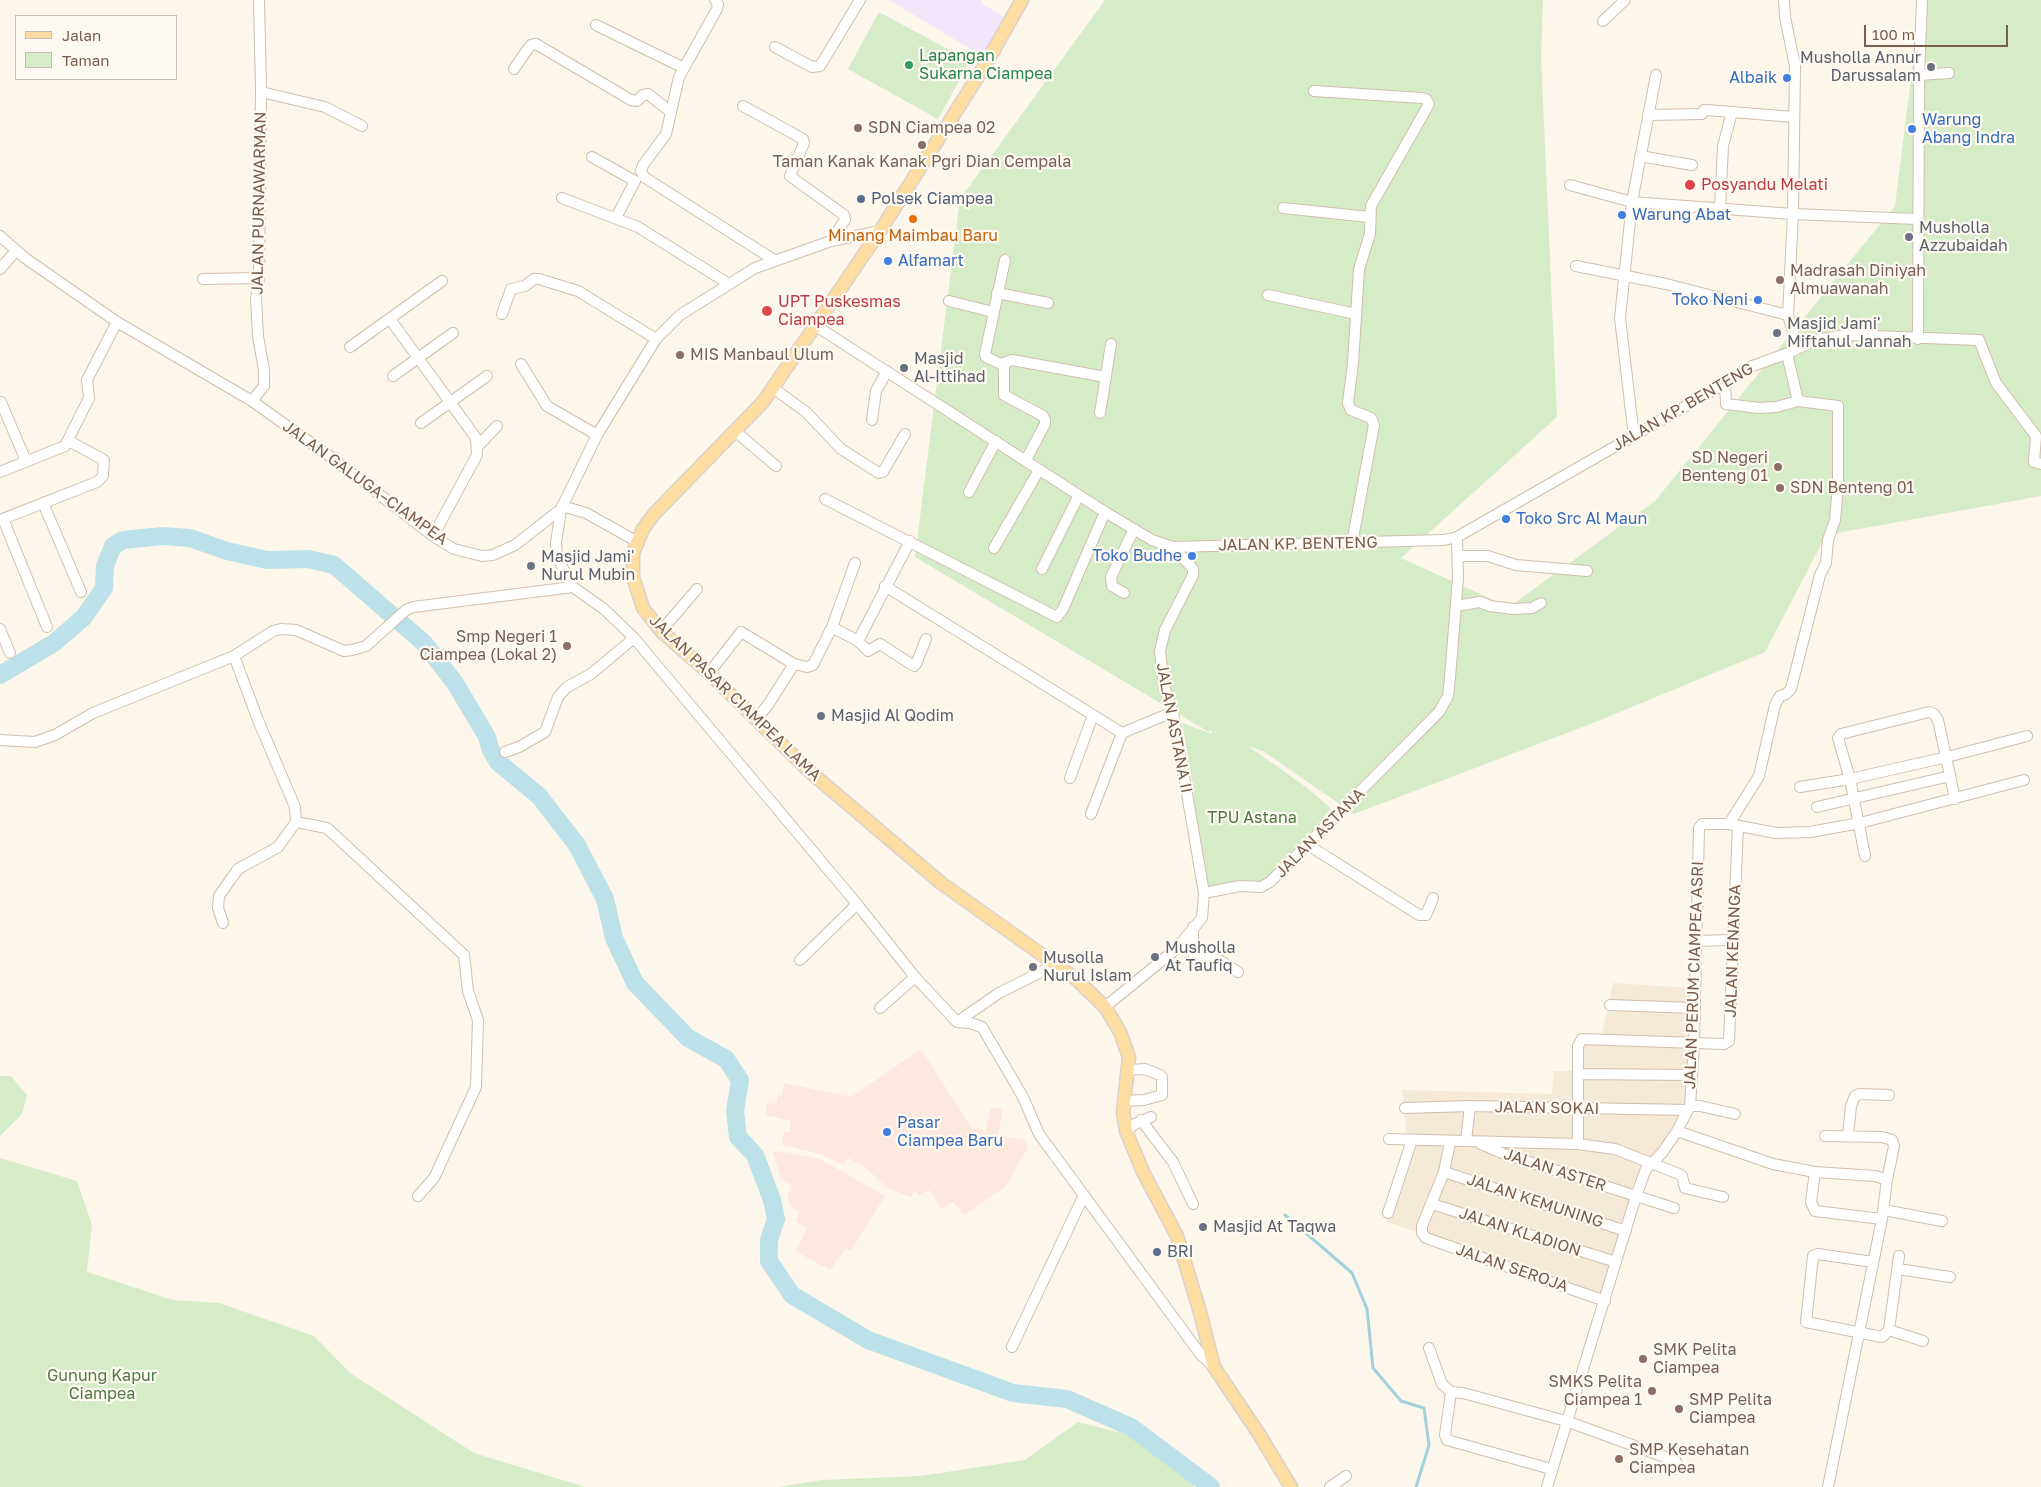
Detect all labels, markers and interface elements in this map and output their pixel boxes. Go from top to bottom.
legend [15,15,178,80]
scale bar [1866,15,2010,47]
text: 100 m [1872,25,1915,43]
text: Jalan [62,26,101,44]
place label: Lapangan Sukarna Ciampea [919,46,1052,84]
place label: Musholla Annur Darussalam [1800,48,1921,86]
text: Taman [62,51,109,69]
marker: Lapangan Sukarna Ciampea [903,59,915,71]
marker: Musholla Annur Darussalam [1925,61,1937,73]
place label: Albaik [1729,68,1777,88]
marker: Albaik [1781,72,1793,84]
place label: Warung Abang Indra [1922,110,2015,148]
street label: JALAN PURNAWARMAN [248,111,270,295]
place label: SDN Ciampea 02 [868,118,995,138]
marker: SDN Ciampea 02 [852,122,864,134]
marker: Warung Abang Indra [1906,123,1918,135]
marker: Taman Kanak Kanak Pgri Dian Cempala [916,139,928,151]
place label: Taman Kanak Kanak Pgri Dian Cempala [773,152,1071,172]
place label: Posyandu Melati [1701,175,1828,195]
marker: Posyandu Melati [1683,178,1697,192]
place label: Polsek Ciampea [871,189,993,209]
marker: Polsek Ciampea [855,193,867,205]
place label: Warung Abat [1632,205,1731,225]
marker: Warung Abat [1616,209,1628,221]
marker: Minang Maimbau Baru [907,213,919,225]
place label: Musholla Azzubaidah [1919,218,2008,256]
place label: Minang Maimbau Baru [828,226,998,246]
marker: Musholla Azzubaidah [1903,231,1915,243]
place label: Alfamart [898,251,964,271]
marker: Alfamart [882,255,894,267]
place label: Madrasah Diniyah Almuawanah [1790,261,1926,299]
marker: Madrasah Diniyah Almuawanah [1774,274,1786,286]
place label: Toko Neni [1672,290,1748,310]
place label: UPT Puskesmas Ciampea [778,292,901,330]
marker: Toko Neni [1752,294,1764,306]
marker: UPT Puskesmas Ciampea [760,304,774,318]
place label: Masjid Jami' Miftahul Jannah [1787,314,1912,352]
marker: Masjid Jami' Miftahul Jannah [1771,327,1783,339]
place label: MIS Manbaul Ulum [690,345,834,365]
marker: MIS Manbaul Ulum [674,349,686,361]
place label: Masjid Al-Ittihad [914,349,986,387]
street label: JALAN KP. BENTENG [1609,359,1757,455]
marker: Masjid Al-Ittihad [898,362,910,374]
street label: JALAN GALUGA–CIAMPEA [279,417,451,549]
place label: SD Negeri Benteng 01 [1681,448,1768,486]
marker: SD Negeri Benteng 01 [1772,461,1784,473]
place label: SDN Benteng 01 [1790,478,1914,498]
marker: SDN Benteng 01 [1774,482,1786,494]
place label: Toko Src Al Maun [1516,509,1647,529]
marker: Toko Src Al Maun [1500,513,1512,525]
street label: JALAN KP. BENTENG [1218,533,1378,555]
place label: Toko Budhe [1092,546,1182,566]
place label: Masjid Jami' Nurul Mubin [541,547,635,585]
marker: Toko Budhe [1186,550,1198,562]
marker: Masjid Jami' Nurul Mubin [525,560,537,572]
street label: JALAN PASAR CIAMPEA LAMA [645,611,825,785]
place label: Smp Negeri 1 Ciampea (Lokal 2) [419,627,557,665]
marker: Smp Negeri 1 Ciampea (Lokal 2) [561,640,573,652]
street label: JALAN ASTANA II [1152,661,1196,795]
place label: Masjid Al Qodim [831,706,954,726]
marker: Masjid Al Qodim [815,710,827,722]
street label: JALAN ASTANA [1271,784,1369,882]
park label: TPU Astana [1207,808,1297,828]
street label: JALAN PERUM CIAMPEA ASRI [1680,861,1708,1089]
street label: JALAN KENANGA [1721,884,1745,1018]
place label: Musholla At Taufiq [1165,938,1236,976]
place label: Musolla Nurul Islam [1043,948,1132,986]
marker: Musholla At Taufiq [1149,951,1161,963]
marker: Musolla Nurul Islam [1027,961,1039,973]
street label: JALAN SOKAI [1494,1097,1600,1119]
place label: Pasar Ciampea Baru [897,1113,1003,1151]
marker: Pasar Ciampea Baru [881,1126,893,1138]
street label: JALAN ASTER [1501,1144,1609,1196]
street label: JALAN KEMUNING [1464,1170,1606,1232]
street label: JALAN KLADION [1457,1203,1583,1261]
place label: Masjid At Taqwa [1213,1217,1336,1237]
marker: Masjid At Taqwa [1197,1221,1209,1233]
street label: JALAN SEROJA [1453,1240,1571,1296]
place label: BRI [1167,1242,1194,1262]
marker: BRI [1151,1246,1163,1258]
place label: SMK Pelita Ciampea [1653,1340,1736,1378]
marker: SMK Pelita Ciampea [1637,1353,1649,1365]
park label: Gunung Kapur Ciampea [47,1366,157,1404]
place label: SMKS Pelita Ciampea 1 [1549,1372,1642,1410]
marker: SMKS Pelita Ciampea 1 [1646,1385,1658,1397]
place label: SMP Pelita Ciampea [1689,1390,1772,1428]
marker: SMP Pelita Ciampea [1673,1403,1685,1415]
place label: SMP Kesehatan Ciampea [1629,1440,1749,1478]
marker: SMP Kesehatan Ciampea [1613,1453,1625,1465]

